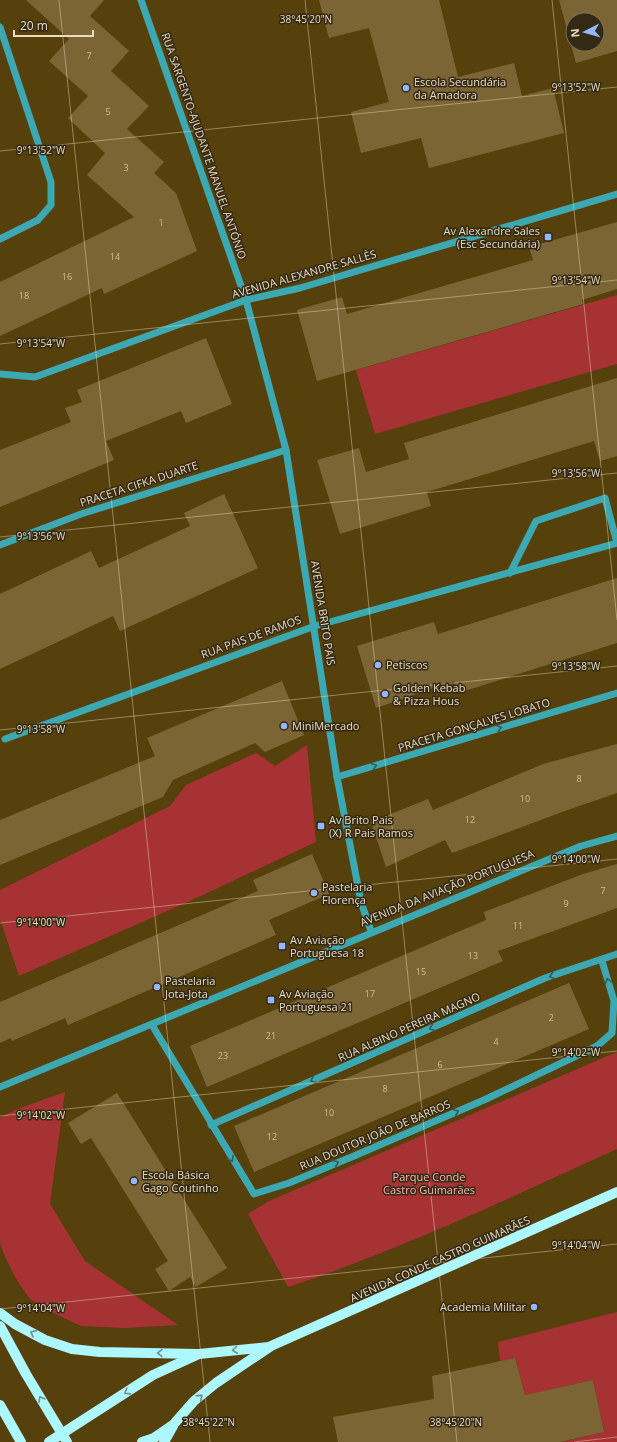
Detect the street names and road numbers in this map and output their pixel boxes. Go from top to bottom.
street label: RUA SARGENTO-AJUDANTE MANUEL ANTÓNIO [159,31,250,261]
street label: AVENIDA ALEXANDRE SALLÈS [230,246,378,301]
street label: PRACETA CIFKA DUARTE [78,457,200,510]
street label: AVENIDA BRITO PAIS [308,559,339,666]
street label: RUA PAIS DE RAMOS [199,611,303,662]
street label: PRACETA GONÇALVES LOBATO [396,694,552,755]
street label: AVENIDA DA AVIAÇÃO PORTUGUESA [358,846,536,929]
street label: RUA ALBINO PEREIRA MAGNO [335,988,482,1065]
street label: RUA DOUTOR JOÃO DE BARROS [297,1096,453,1173]
street label: AVENIDA CONDE CASTRO GUIMARÃES [347,1212,532,1305]

